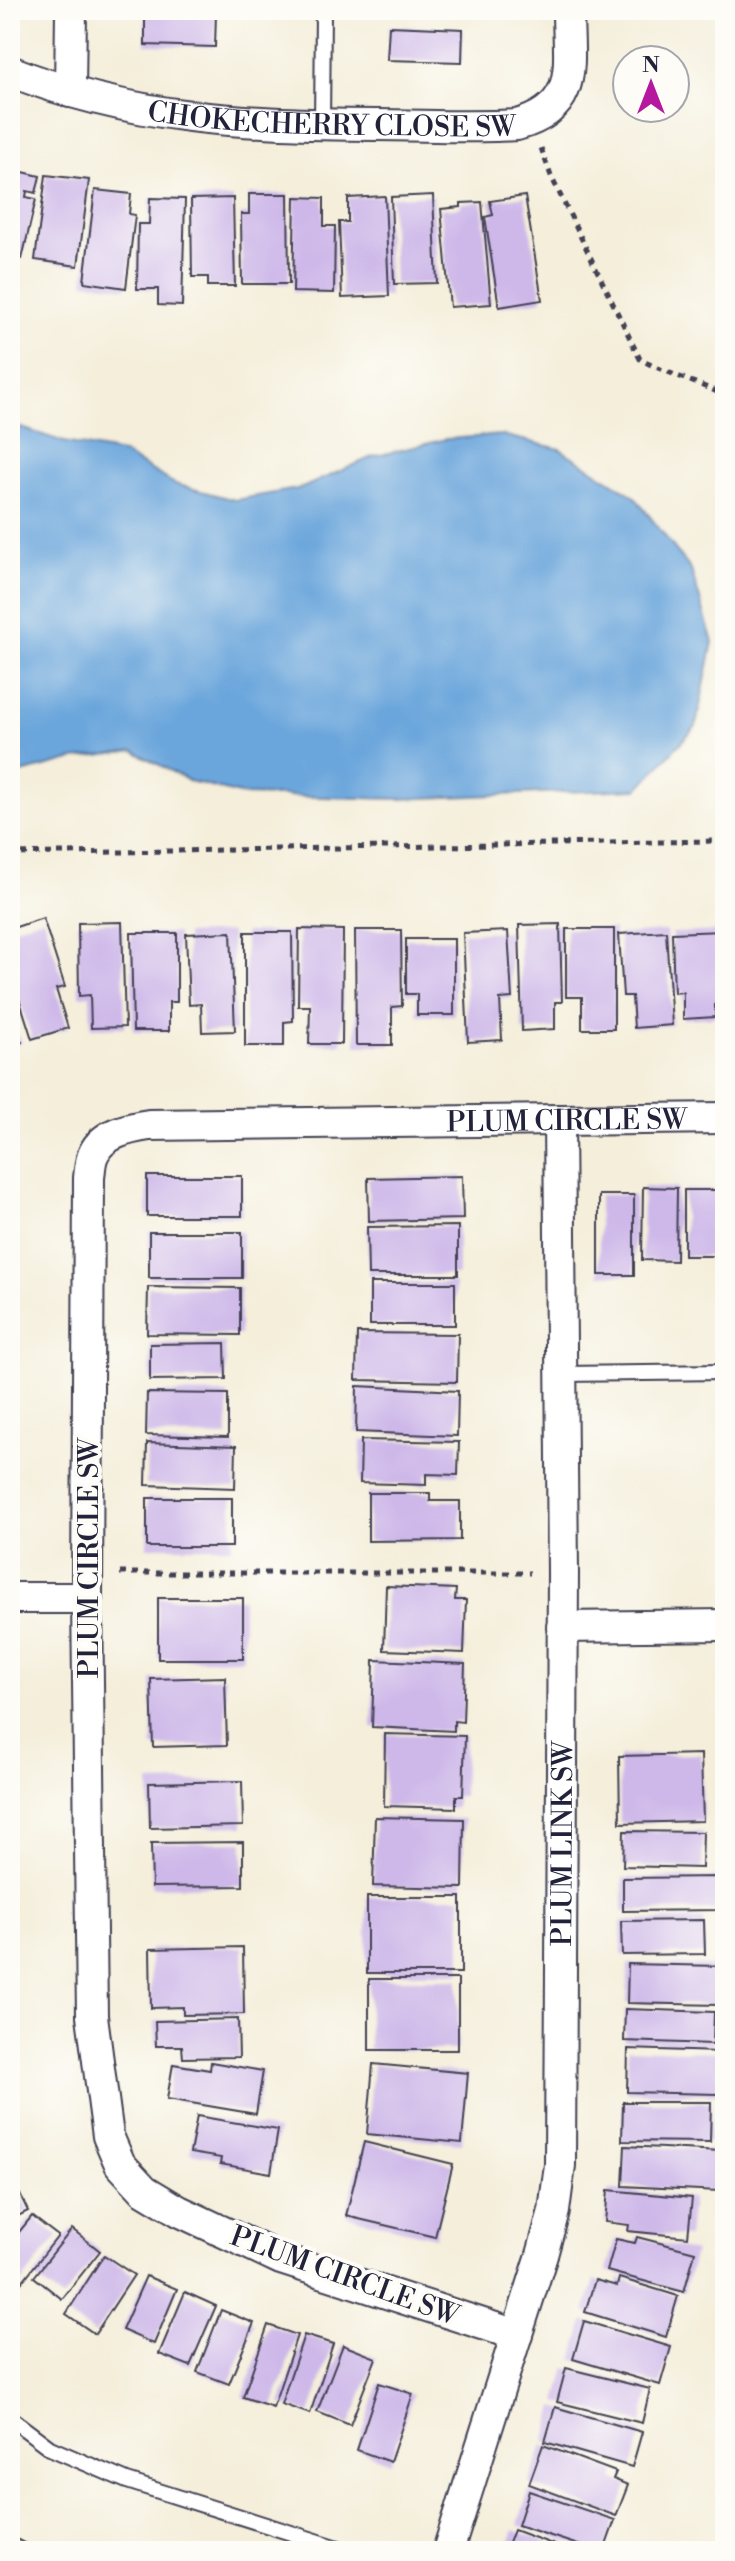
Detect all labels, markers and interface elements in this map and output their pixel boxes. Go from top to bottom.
north arrow [611,44,691,124]
text: N [642,52,660,79]
street label: CHOKECHERRY CLOSE SW [145,94,518,145]
street label: PLUM CIRCLE SW [446,1102,689,1140]
street label: PLUM CIRCLE SW [72,1436,107,1678]
street label: PLUM LINK SW [545,1739,581,1946]
street label: PLUM CIRCLE SW [226,2219,465,2335]

